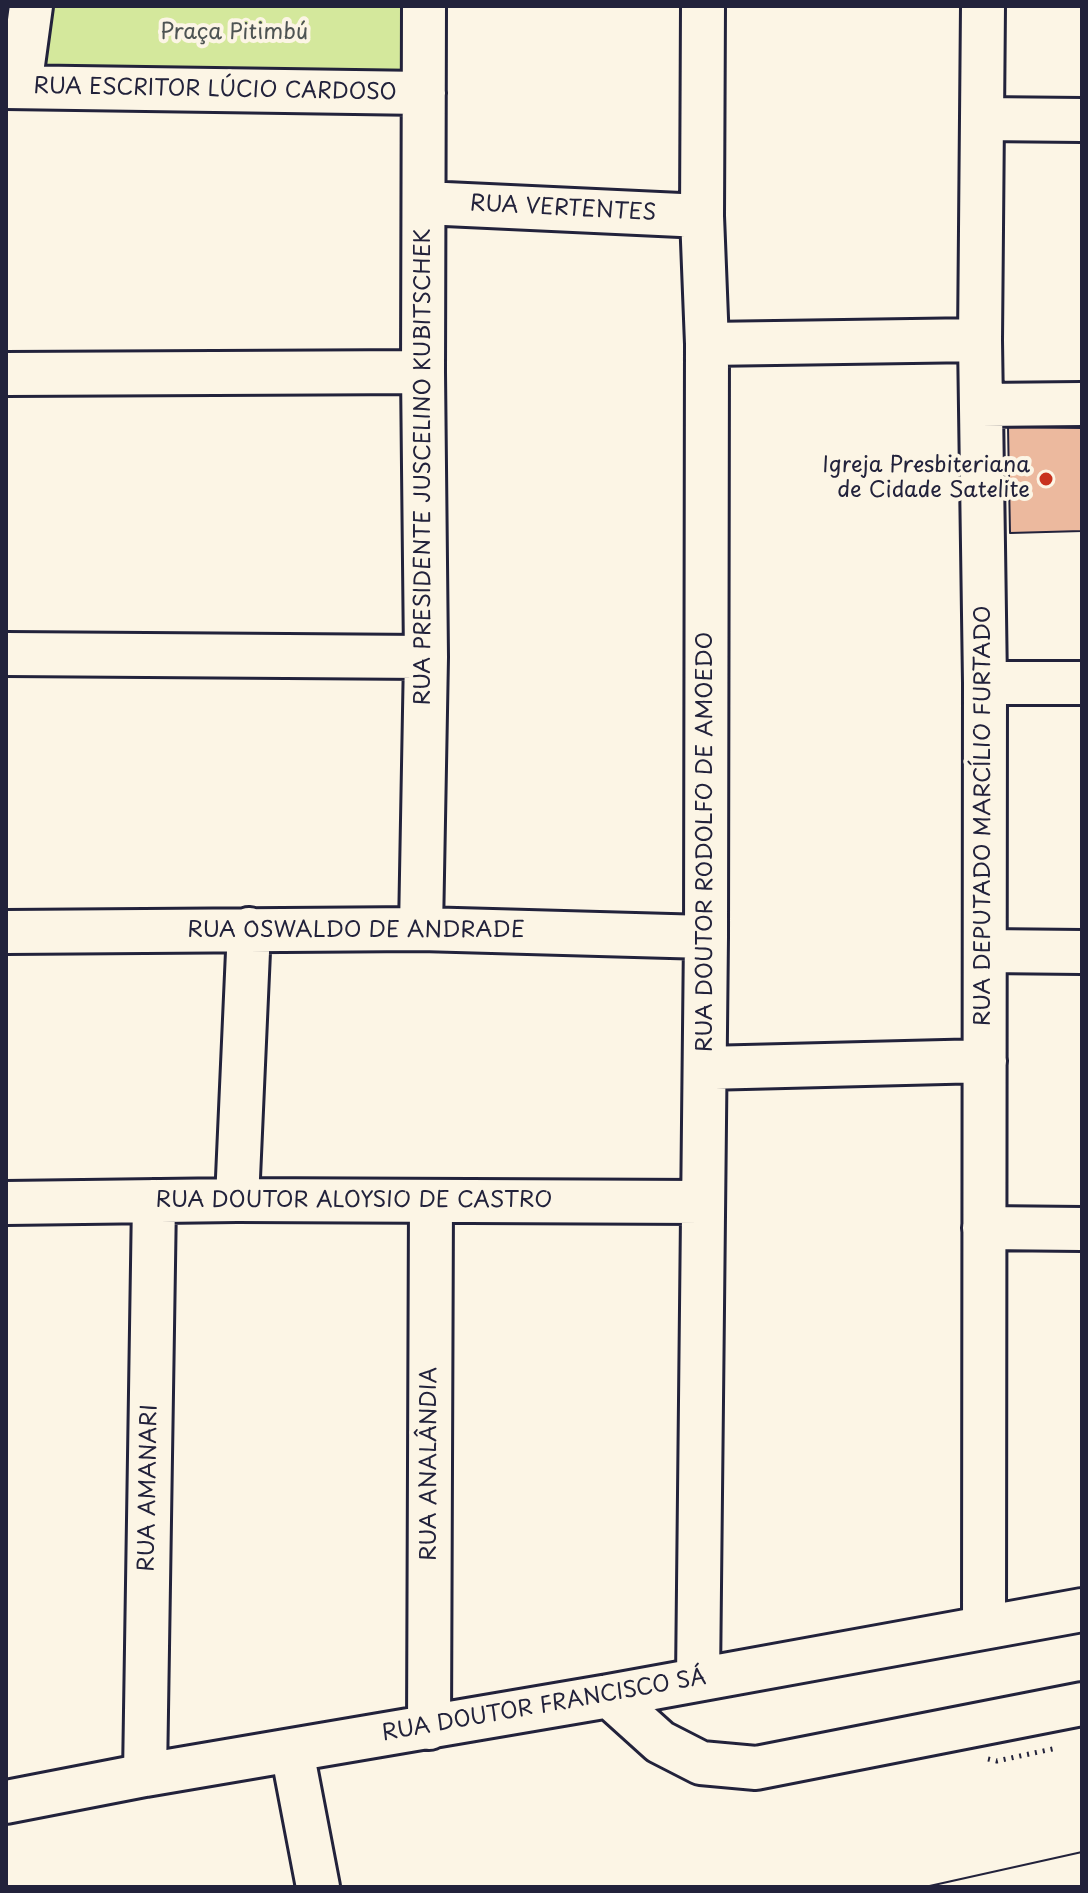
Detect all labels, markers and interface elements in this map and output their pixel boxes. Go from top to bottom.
park label: Praça Pitimbú [160,20,308,46]
street label: RUA ESCRITOR LÚCIO CARDOSO [33,74,397,106]
street label: RUA VERTENTES [469,191,657,227]
street label: RUA PRESIDENTE JUSCELINO KUBITSCHEK [411,228,437,706]
place label: Igreja Presbiteriana de Cidade Satelite [822,453,1030,504]
marker: Igreja Presbiteriana de Cidade Satelite [1037,470,1055,488]
street label: RUA DEPUTADO MARCÍLIO FURTADO [971,606,997,1026]
street label: RUA DOUTOR RODOLFO DE AMOEDO [693,632,719,1052]
street label: RUA OSWALDO DE ANDRADE [187,918,525,944]
street label: RUA DOUTOR ALOYSIO DE CASTRO [156,1188,552,1214]
street label: RUA ANALÂNDIA [417,1367,443,1561]
street label: RUA AMANARI [134,1404,164,1572]
street label: RUA DOUTOR FRANCISCO SÁ [380,1664,708,1748]

